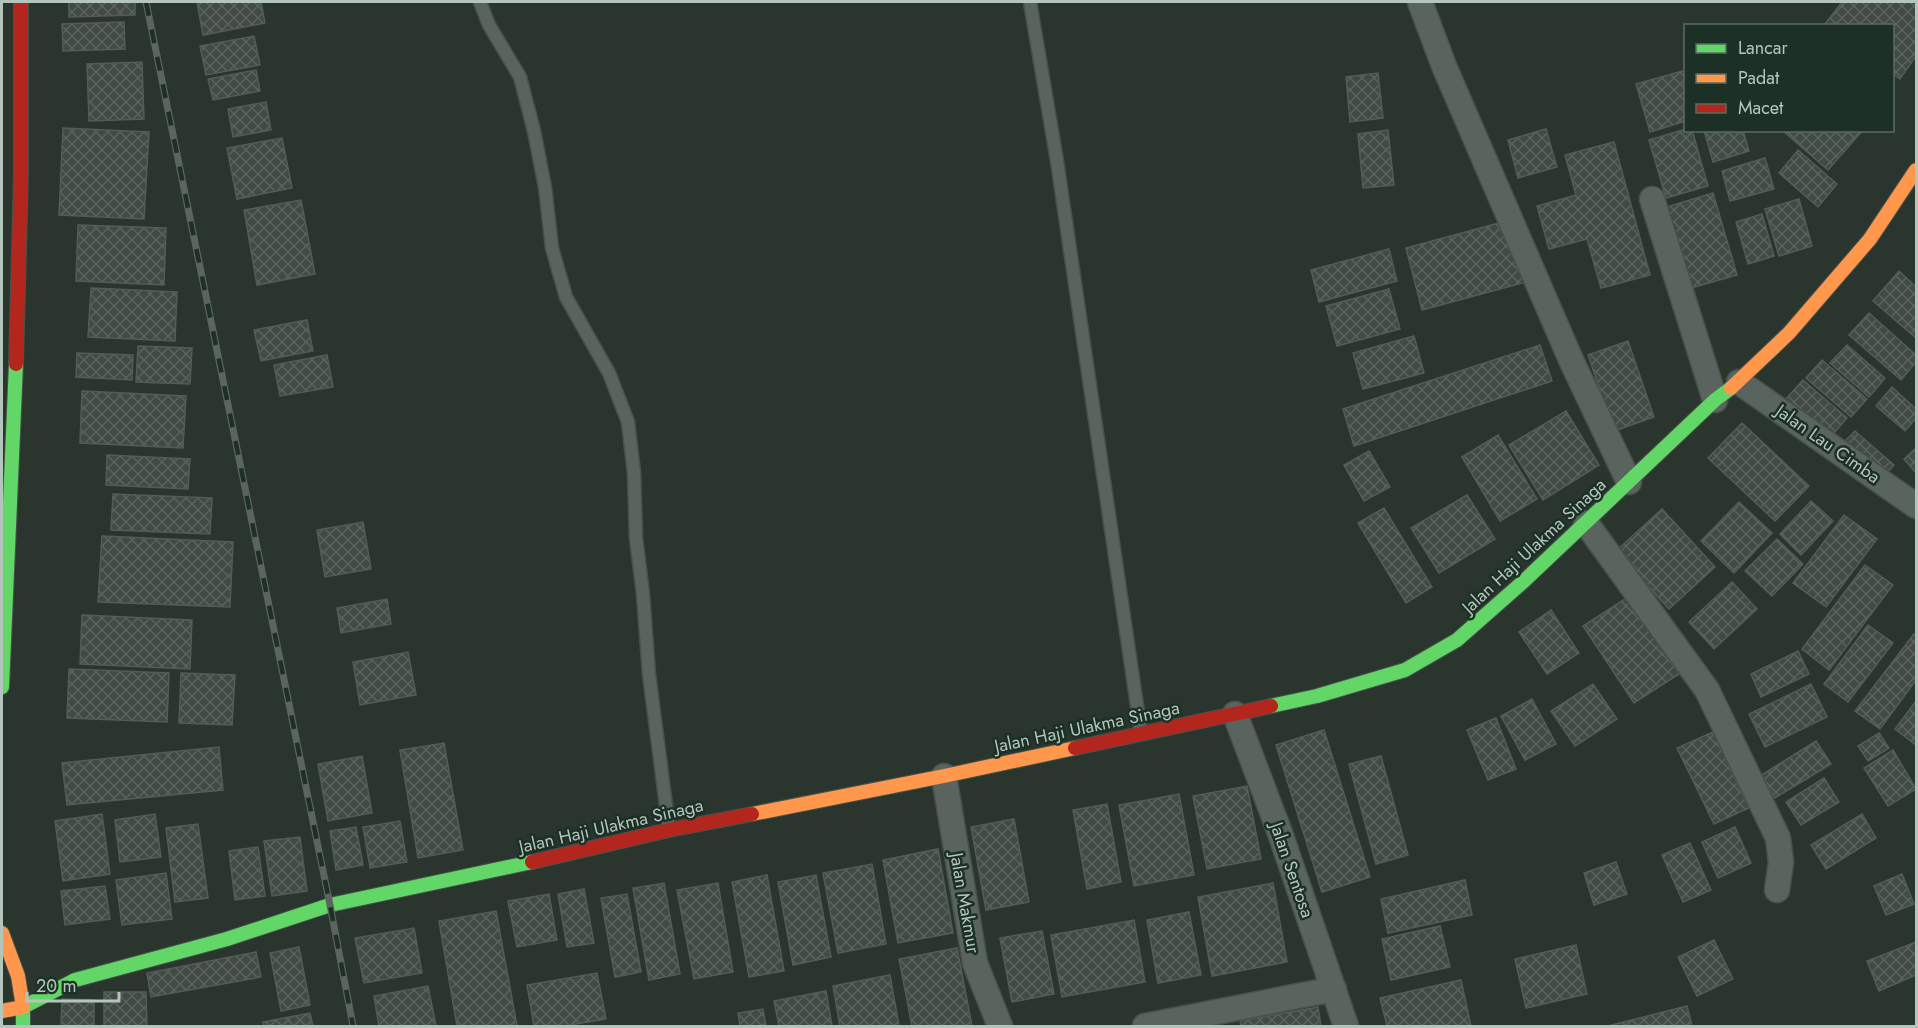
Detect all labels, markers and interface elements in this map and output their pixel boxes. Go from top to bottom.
legend [1684,24,1894,132]
text: Lancar [1738,35,1788,61]
text: Padat [1738,65,1780,91]
text: Macet [1738,95,1784,121]
street label: Jalan Lau Cimba [1769,397,1886,490]
street label: Jalan Haji Ulakma Sinaga [1455,472,1612,621]
street label: Jalan Haji Ulakma Sinaga [990,695,1182,760]
street label: Jalan Haji Ulakma Sinaga [514,792,706,860]
street label: Jalan Sentosa [1263,817,1320,921]
street label: Jalan Makmur [943,849,987,956]
scale bar [27,965,118,1003]
text: 20 m [36,973,76,999]

